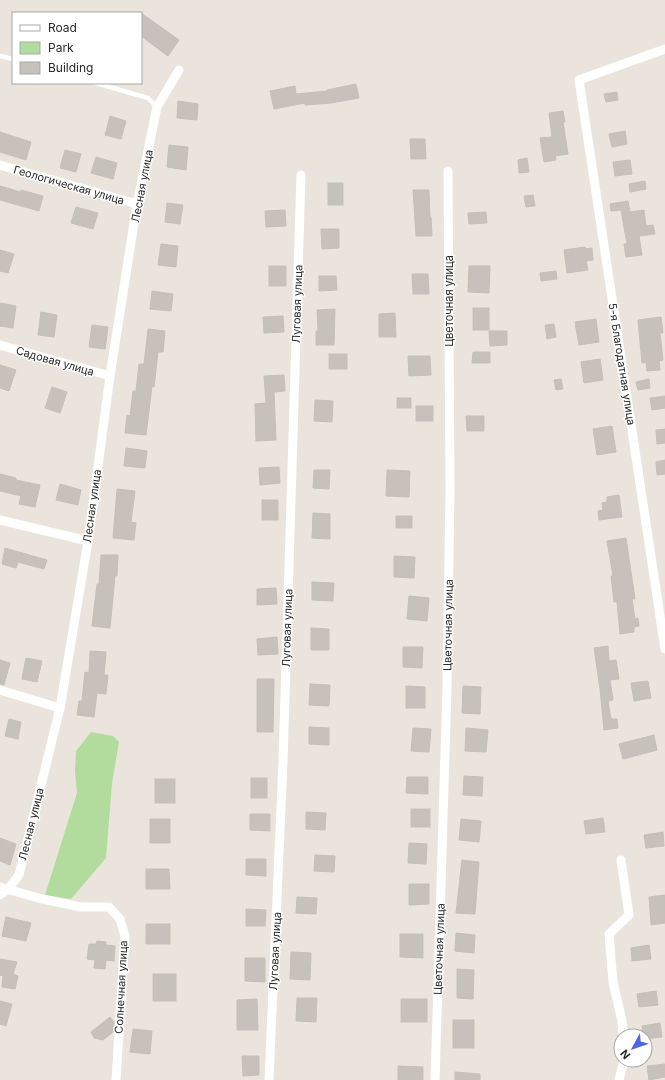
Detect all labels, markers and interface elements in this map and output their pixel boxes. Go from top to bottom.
legend [12,12,142,84]
text: Road [48,20,77,35]
text: Park [48,40,74,55]
text: Building [48,60,93,75]
street label: Лесная улица [128,148,156,224]
street label: Геологическая улица [12,162,126,208]
street label: Цветочная улица [442,255,456,347]
street label: Луговая улица [289,265,305,343]
street label: 5-я Благодатная улица [605,302,639,426]
street label: Садовая улица [14,343,96,379]
street label: Лесная улица [80,468,104,544]
street label: Цветочная улица [440,579,456,671]
street label: Луговая улица [279,589,295,667]
street label: Лесная улица [15,786,47,862]
street label: Цветочная улица [430,903,448,995]
street label: Луговая улица [266,911,284,991]
street label: Солнечная улица [112,940,130,1034]
north arrow [613,1028,653,1068]
text: N [617,1047,633,1062]

